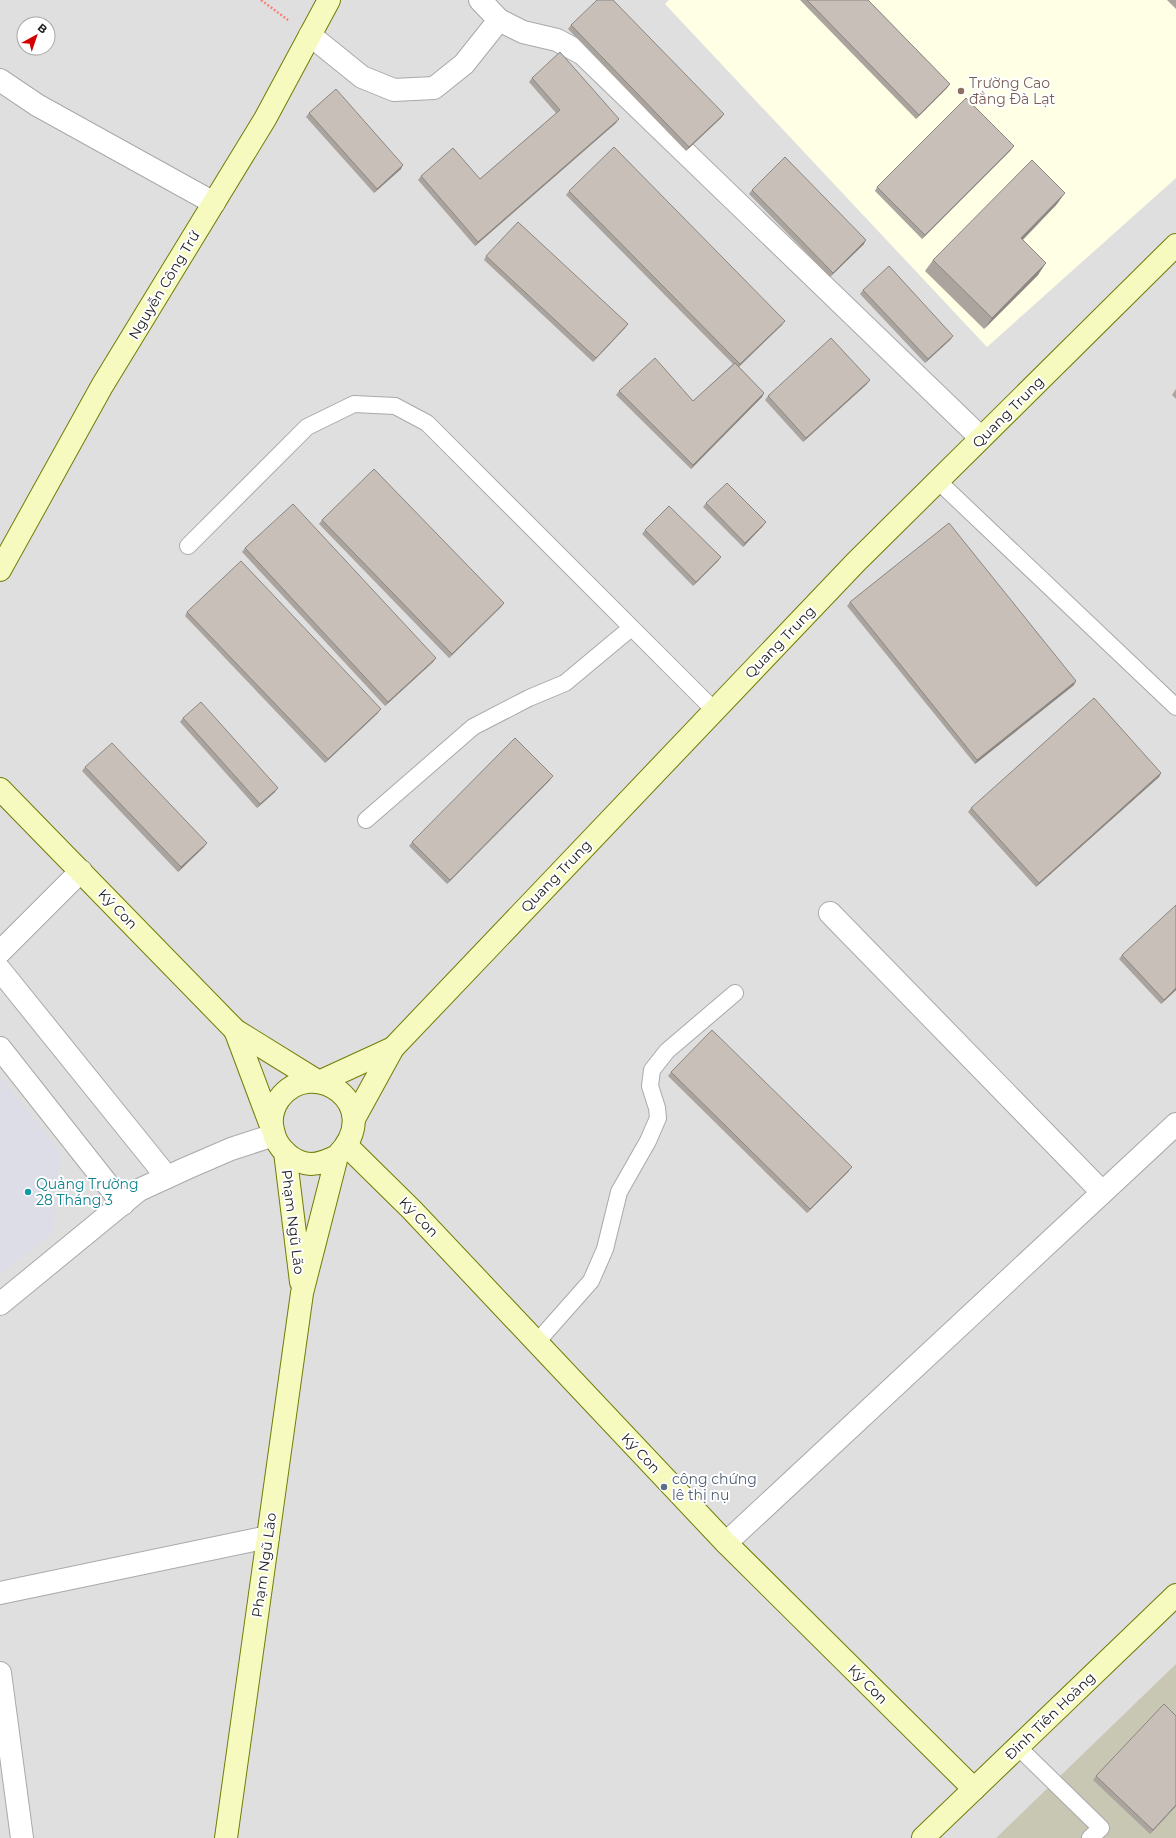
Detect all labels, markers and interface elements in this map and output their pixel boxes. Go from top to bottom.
north arrow [16,16,56,56]
text: B [35,20,50,36]
place label: Trường Cao đẳng Đà Lạt [969,74,1056,108]
marker: Trường Cao đẳng Đà Lạt [956,86,966,96]
street label: Nguyễn Công Trứ [125,227,204,342]
street label: Quang Trung [968,372,1048,452]
street label: Quang Trung [741,602,819,682]
street label: Quang Trung [517,836,595,916]
street label: Ký Con [94,885,142,933]
street label: Phạm Ngũ Lão [278,1168,308,1276]
place label: Quảng Trường 28 Tháng 3 [36,1175,139,1209]
marker: Quảng Trường 28 Tháng 3 [23,1187,33,1197]
street label: Ký Con [395,1193,443,1241]
street label: Ký Con [618,1429,664,1477]
place label: công chứng lê thị nụ [672,1470,757,1504]
marker: công chứng lê thị nụ [659,1482,669,1492]
street label: Phạm Ngũ Lão [248,1511,280,1619]
street label: Ký Con [844,1660,892,1708]
street label: Đinh Tiên Hoàng [1001,1668,1099,1764]

